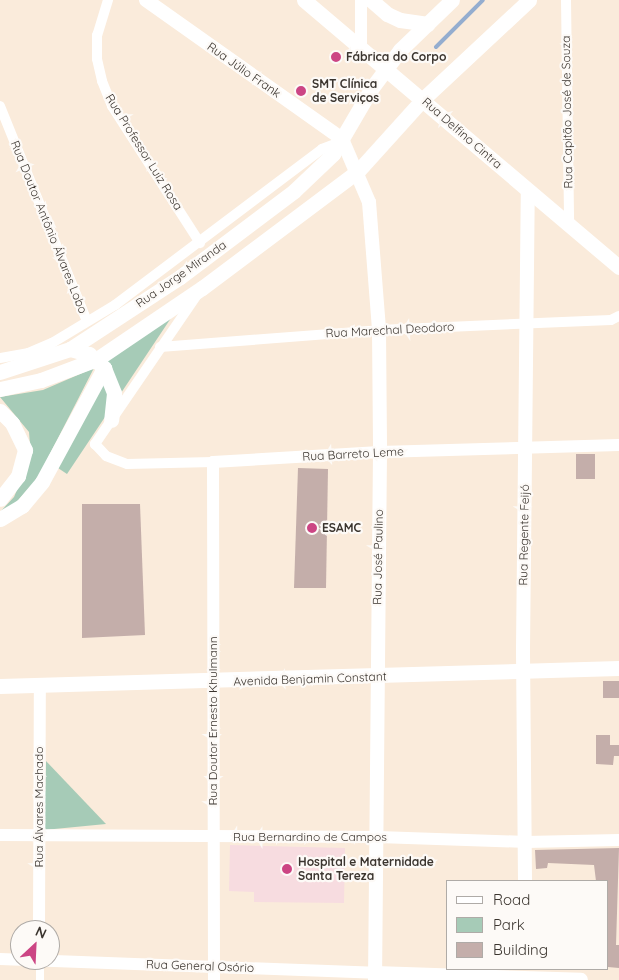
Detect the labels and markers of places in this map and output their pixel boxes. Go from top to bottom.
place label: Fábrica do Corpo [346,50,446,64]
marker: Fábrica do Corpo [330,51,342,63]
place label: SMT Clínica de Serviços [312,77,379,105]
marker: SMT Clínica de Serviços [294,84,308,98]
place label: ESAMC [322,521,361,535]
marker: ESAMC [306,522,318,534]
place label: Hospital e Maternidade Santa Tereza [298,855,434,883]
marker: Hospital e Maternidade Santa Tereza [280,862,294,876]

